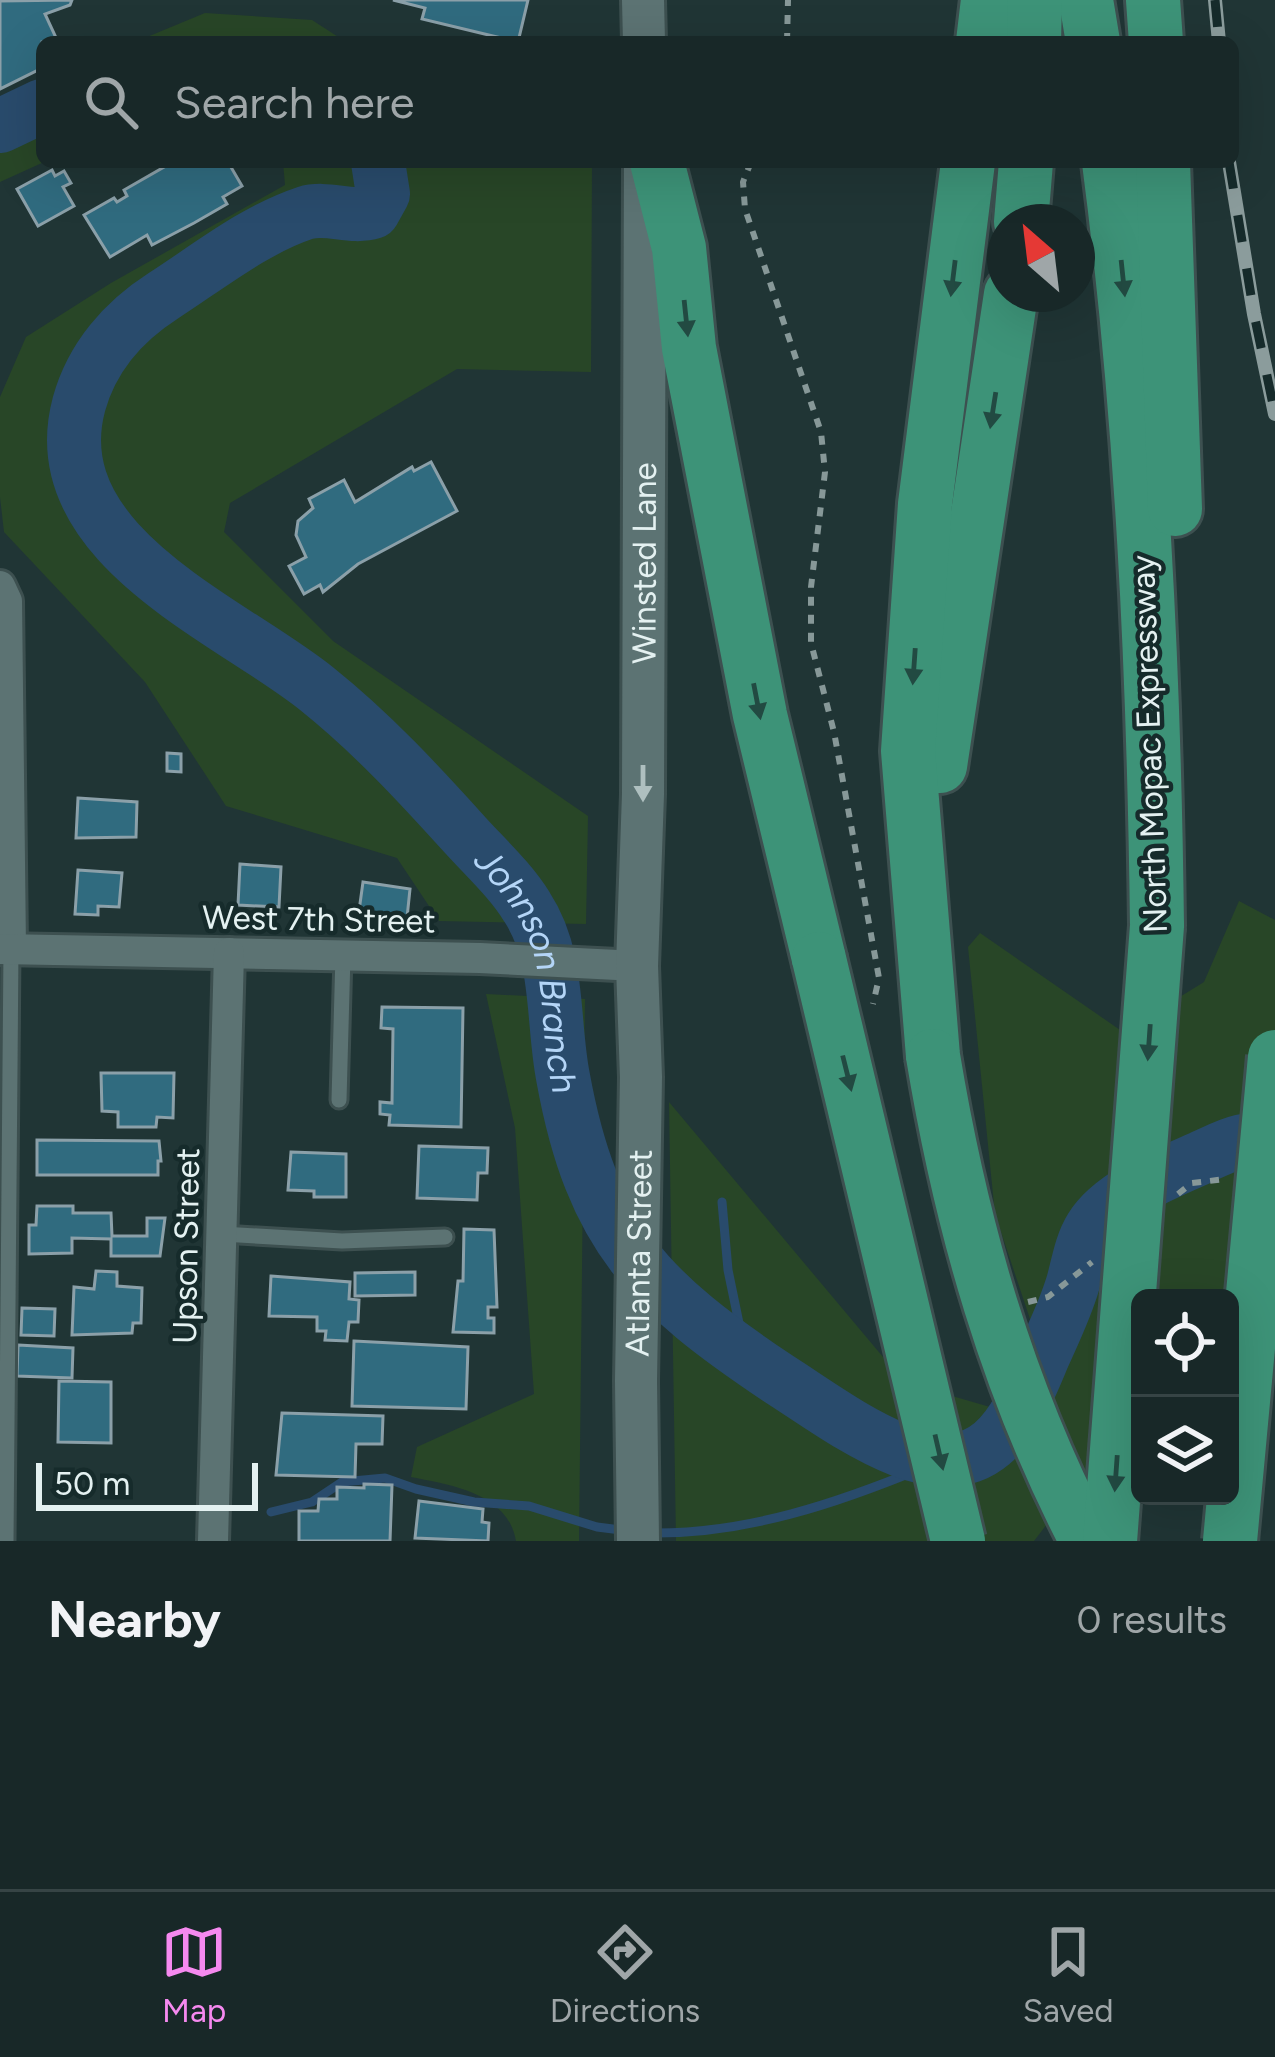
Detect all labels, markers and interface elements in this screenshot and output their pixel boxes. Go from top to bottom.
search box [36,36,1239,168]
icon: search [78,69,144,135]
text: Search here [174,75,414,129]
north arrow [987,204,1095,312]
one-way arrow [943,260,962,297]
one-way arrow [1114,260,1133,297]
one-way arrow [677,300,696,337]
one-way arrow [983,391,1002,429]
street label: Winsted Lane [624,462,664,664]
street label: North Mopac Expressway [1123,554,1175,934]
one-way arrow [904,648,923,686]
one-way arrow [748,683,767,721]
one-way arrow [633,765,652,803]
water label: Johnson Branch [466,837,587,1097]
street label: West 7th Street [202,897,436,941]
one-way arrow [1139,1024,1158,1061]
one-way arrow [838,1054,857,1091]
street label: Upson Street [165,1148,207,1344]
street label: Atlanta Street [617,1149,659,1357]
map controls [1131,1289,1239,1505]
button: locate [1131,1289,1239,1397]
button: layers [1131,1397,1239,1505]
one-way arrow [931,1433,950,1471]
one-way arrow [1106,1455,1125,1492]
scale bar [36,1457,258,1510]
text: 50 m [54,1464,130,1503]
text: Nearby [48,1589,221,1650]
text: 0 results [1076,1596,1227,1643]
tab: Map [161,1919,227,2030]
tab: Directions [550,1919,700,2030]
tab: Saved [1023,1919,1114,2030]

